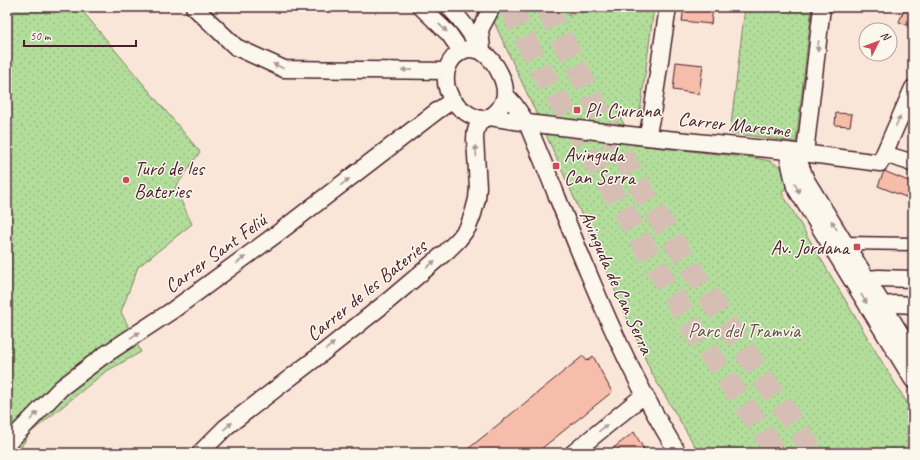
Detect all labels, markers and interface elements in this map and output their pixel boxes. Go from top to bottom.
scale bar [24,22,136,48]
north arrow [858,22,898,62]
one-way arrow [438,23,448,32]
text: 50 m [30,28,52,44]
text: N [878,28,894,44]
one-way arrow [815,40,821,52]
one-way arrow [272,63,284,69]
one-way arrow [400,67,413,73]
place label: Pl. Ciurana [585,98,662,123]
marker: Pl. Ciurana [572,105,582,115]
street label: Carrer Maresme [677,106,792,143]
one-way arrow [895,115,901,127]
place label: Avinguda Can Serra [564,142,637,190]
one-way arrow [472,145,479,157]
place label: Turó de les Bateries [134,156,206,204]
marker: Avinguda Can Serra [551,161,561,171]
marker: Turó de les Bateries [121,175,131,185]
one-way arrow [339,178,350,186]
one-way arrow [794,183,800,194]
street label: Avinguda de Can Serra [574,206,660,359]
street label: Carrer Sant Feliú [160,207,272,299]
one-way arrow [830,220,838,230]
street label: Carrer de les Bateríes [301,233,433,347]
place label: Av. Jordana [770,235,851,260]
marker: Av. Jordana [852,242,862,252]
one-way arrow [236,256,246,264]
one-way arrow [426,260,437,269]
one-way arrow [860,294,867,305]
park label: Parc del Tramvia [688,318,802,343]
one-way arrow [130,331,140,339]
one-way arrow [325,342,336,351]
one-way arrow [29,411,39,421]
one-way arrow [222,422,233,431]
one-way arrow [597,424,608,433]

